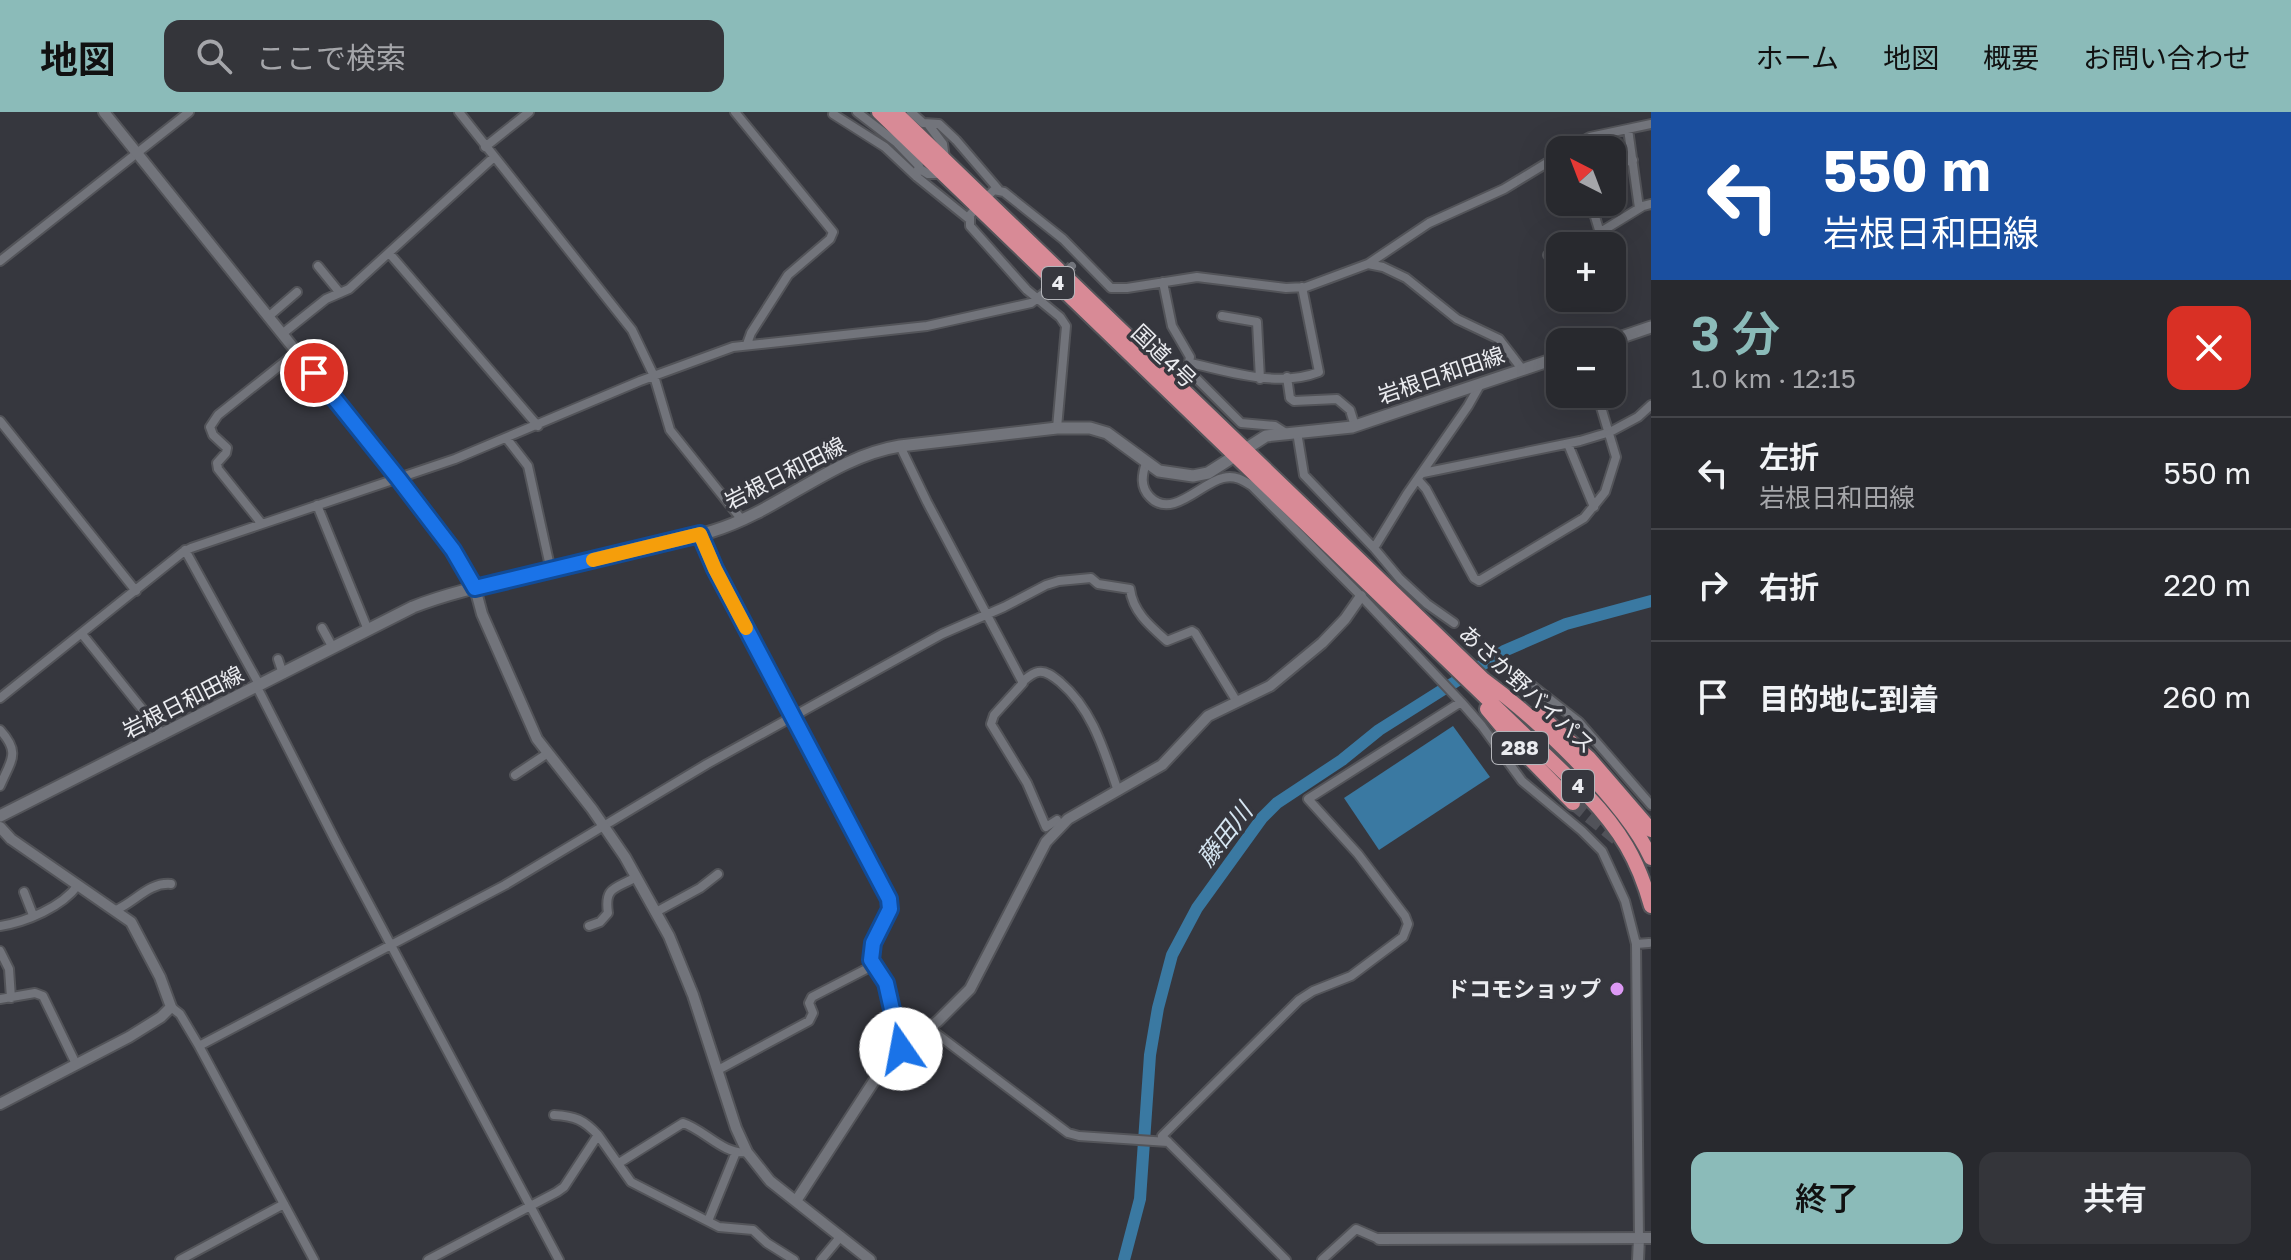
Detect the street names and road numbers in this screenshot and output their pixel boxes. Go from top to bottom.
road number: 4 [1042,267,1074,299]
street label: 国道4号 [1126,318,1202,393]
street label: 岩根日和田線 [1374,340,1508,409]
street label: 岩根日和田線 [720,431,850,515]
street label: あさか野バイパス [1454,619,1601,758]
street label: 岩根日和田線 [118,660,248,744]
road number: 288 [1492,732,1548,764]
road number: 4 [1562,770,1594,802]

